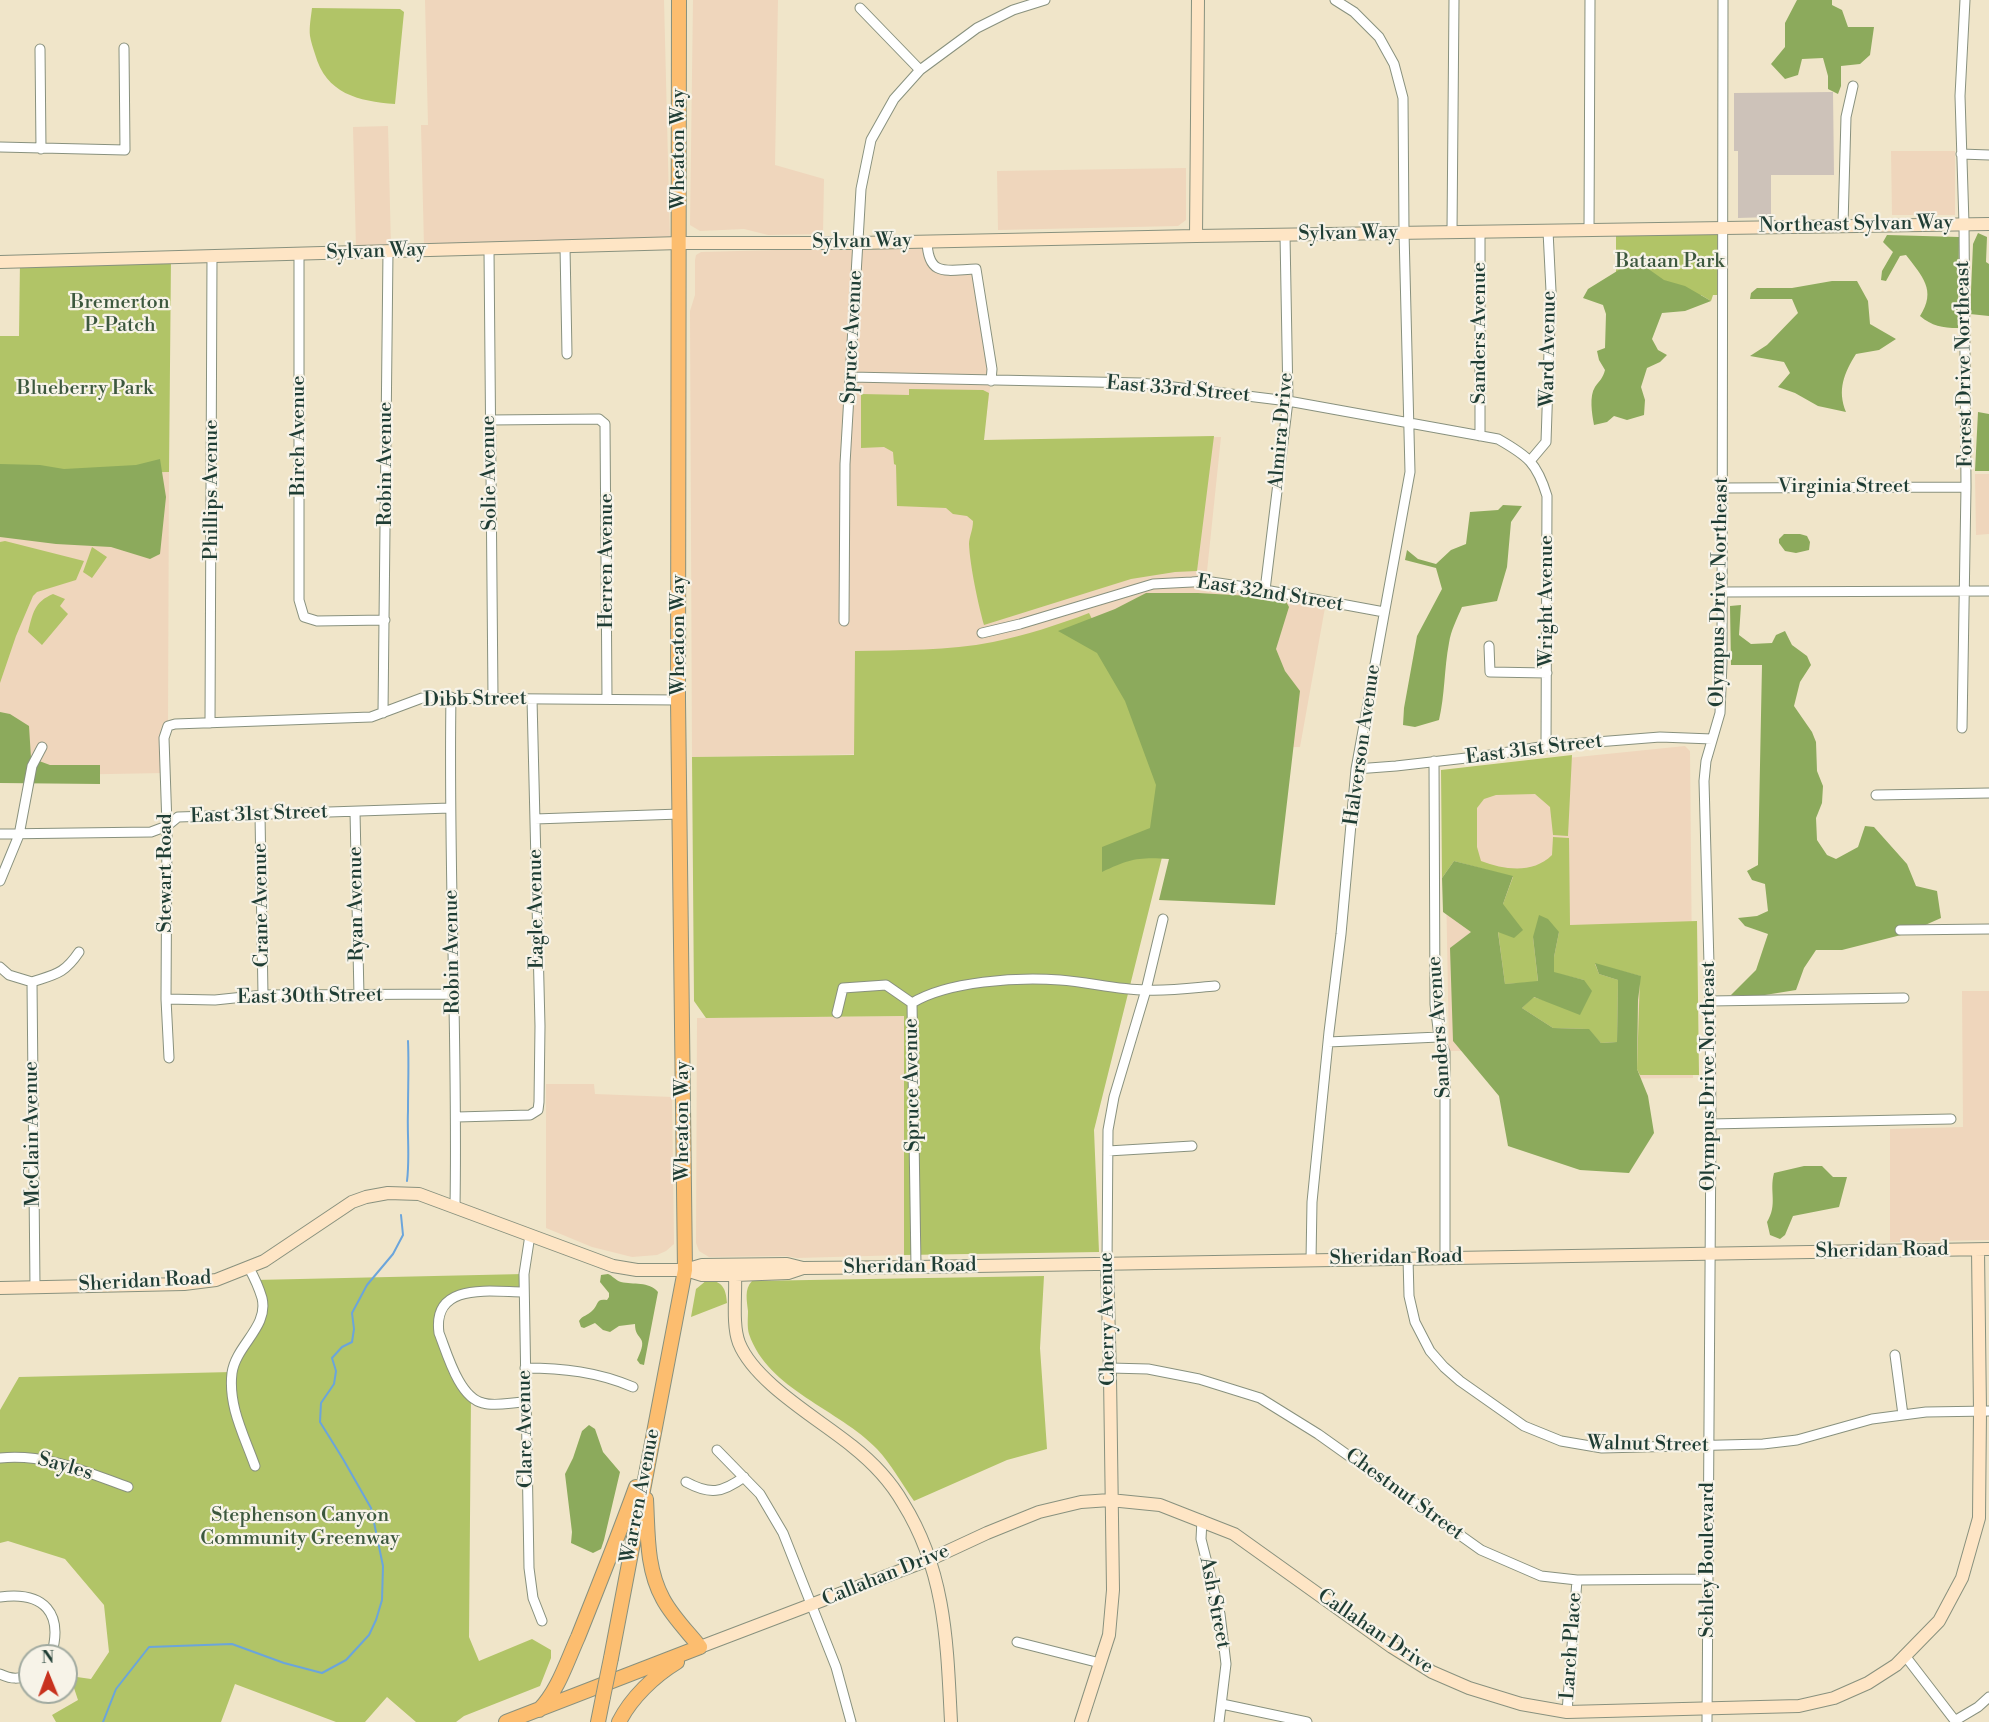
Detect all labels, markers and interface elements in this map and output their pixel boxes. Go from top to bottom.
street label: Wheaton Way [667,89,691,209]
street label: Northeast Sylvan Way [1759,211,1953,239]
street label: Sylvan Way [1298,221,1398,247]
street label: Sylvan Way [812,229,912,255]
street label: Sylvan Way [326,238,426,266]
park label: Bataan Park [1615,250,1725,274]
street label: Forest Drive Northeast [1951,260,1979,468]
street label: Sanders Avenue [1468,262,1492,404]
street label: Spruce Avenue [838,270,868,404]
street label: Ward Avenue [1536,290,1562,408]
park label: Bremerton P-Patch [70,291,170,338]
street label: Almira Drive [1265,371,1299,491]
street label: East 33rd Street [1105,372,1251,408]
street label: Birch Avenue [287,376,311,496]
park label: Blueberry Park [17,377,153,401]
street label: Robin Avenue [374,402,398,526]
street label: Solie Avenue [477,415,503,531]
street label: Phillips Avenue [200,420,224,560]
street label: Virginia Street [1778,475,1910,499]
street label: Olympus Drive Northeast [1706,477,1734,707]
street label: Herren Avenue [595,493,619,629]
street label: Wright Avenue [1535,535,1559,667]
street label: East 32nd Street [1195,571,1345,617]
street label: Wheaton Way [667,575,691,695]
street label: Halverson Avenue [1340,663,1386,827]
street label: Dibb Street [423,687,527,713]
street label: East 31st Street [1464,730,1604,770]
street label: East 31st Street [190,801,328,829]
street label: Stewart Road [154,813,178,933]
street label: Crane Avenue [249,843,275,967]
street label: Ryan Avenue [344,846,370,962]
street label: Eagle Avenue [524,849,550,969]
street label: Robin Avenue [440,889,466,1015]
street label: Sanders Avenue [1423,955,1457,1099]
street label: Olympus Drive Northeast [1697,961,1721,1191]
street label: East 30th Street [237,984,383,1010]
street label: Spruce Avenue [900,1018,926,1152]
street label: McClain Avenue [20,1061,46,1207]
street label: Wheaton Way [671,1061,695,1181]
street label: Sheridan Road [1815,1238,1949,1264]
street label: Sheridan Road [1329,1245,1463,1271]
street label: Cherry Avenue [1095,1252,1121,1386]
street label: Sheridan Road [843,1254,977,1280]
street label: Sheridan Road [78,1267,212,1297]
street label: Clare Avenue [513,1370,539,1488]
street label: Warren Avenue [616,1427,666,1565]
street label: Walnut Street [1587,1432,1709,1458]
street label: Chestnut Street [1340,1444,1468,1546]
street label: Sayles [35,1448,95,1486]
street label: Schley Boulevard [1696,1482,1720,1638]
park label: Stephenson Canyon Community Greenway [200,1504,400,1551]
street label: Callahan Drive [819,1540,953,1612]
street label: Ash Street [1193,1555,1235,1651]
street label: Callahan Drive [1312,1584,1438,1680]
street label: Larch Place [1556,1591,1588,1701]
north arrow [18,1644,78,1704]
text: N [41,1648,54,1668]

